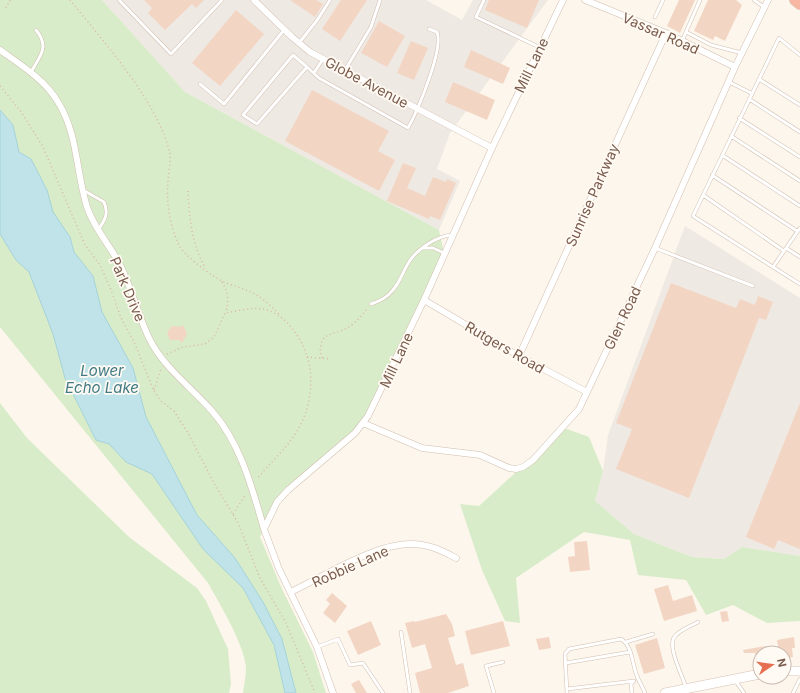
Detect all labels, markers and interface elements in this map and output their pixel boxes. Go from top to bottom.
street label: Vassar Road [620,8,702,58]
street label: Mill Lane [510,35,552,95]
street label: Globe Avenue [322,53,412,111]
street label: Sunrise Parkway [562,141,622,249]
street label: Park Drive [107,254,149,324]
street label: Glen Road [600,284,644,352]
street label: Rutgers Road [462,317,548,377]
street label: Mill Lane [376,330,416,390]
water label: Lower Echo Lake [65,361,139,397]
street label: Robbie Lane [309,542,391,590]
north arrow [752,645,792,685]
text: N [774,657,790,668]

